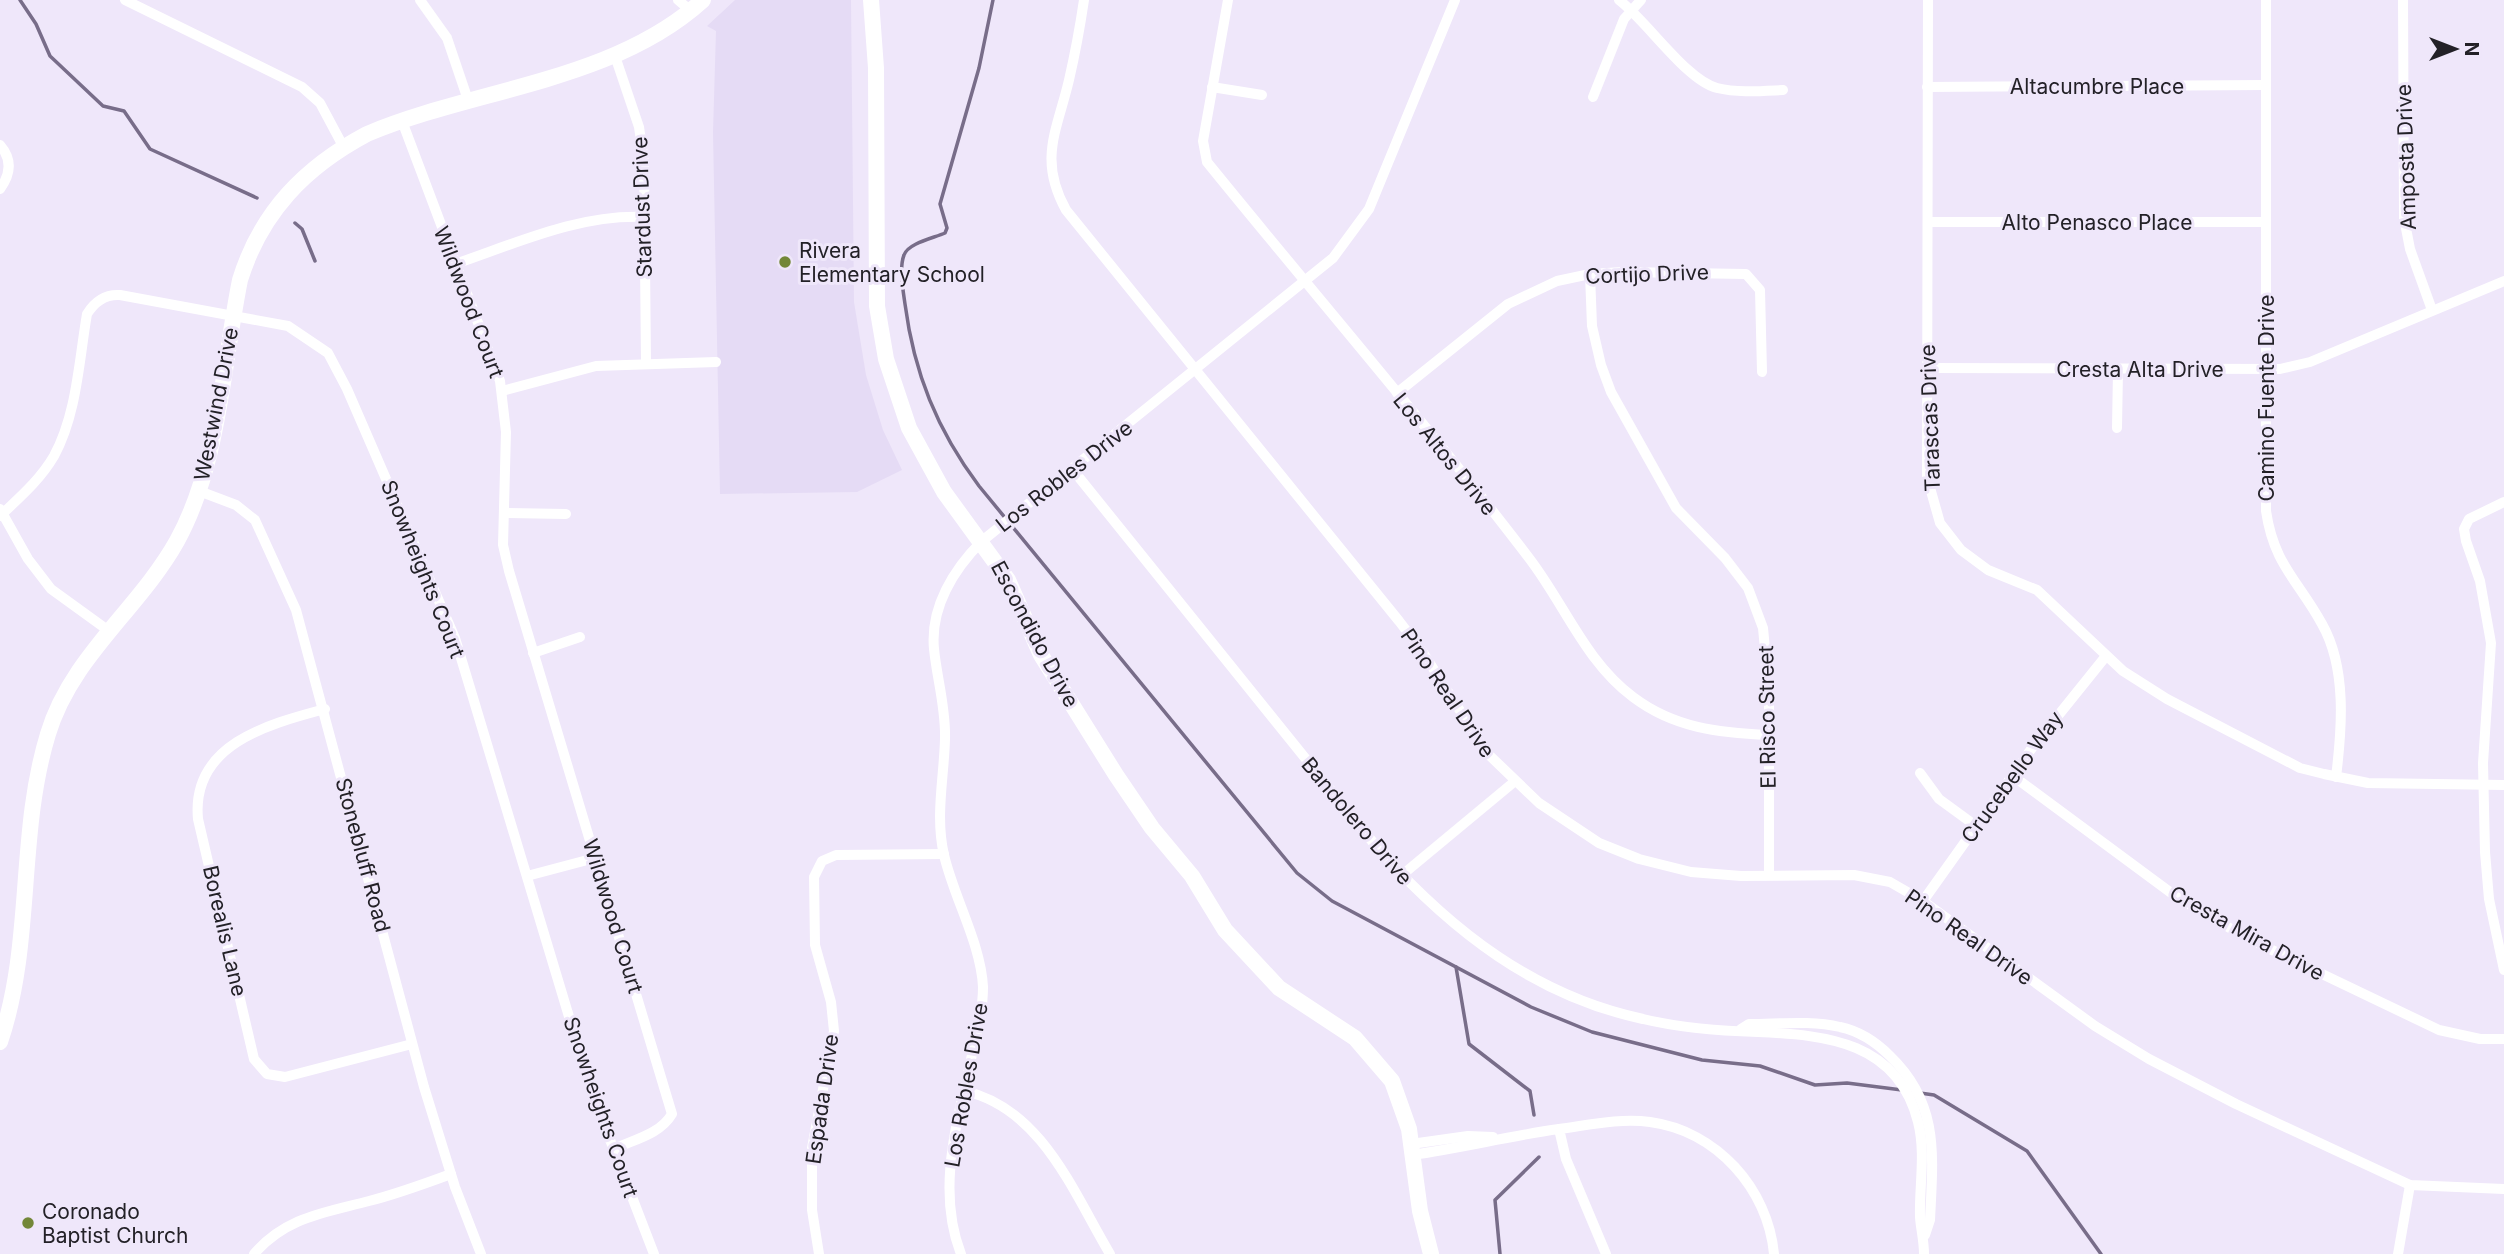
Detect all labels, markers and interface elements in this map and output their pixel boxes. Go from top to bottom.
north arrow [2420,14,2490,84]
text: N [2460,42,2483,56]
street label: Altacumbre Place [2010,74,2184,99]
street label: Amposta Drive [2391,84,2421,230]
street label: Stardust Drive [627,136,657,278]
street label: Alto Penasco Place [2002,210,2192,235]
street label: Wildwood Court [429,223,509,381]
place label: Rivera Elementary School [799,238,985,287]
marker: Rivera Elementary School [777,254,793,270]
street label: Cortijo Drive [1585,259,1709,289]
street label: Camino Fuente Drive [2254,294,2279,502]
street label: Westwind Drive [189,325,243,483]
street label: Tarascas Drive [1915,344,1945,492]
street label: Cresta Alta Drive [2056,357,2224,382]
street label: Los Altos Drive [1388,388,1502,520]
street label: Los Robles Drive [991,415,1137,537]
street label: Snowheights Court [376,476,470,662]
street label: Escondido Drive [986,557,1084,711]
street label: Pino Real Drive [1396,624,1500,762]
street label: El Risco Street [1753,645,1781,789]
street label: Crucebello Way [1956,706,2068,848]
street label: Bandolero Drive [1296,752,1418,890]
street label: Stonebluff Road [330,775,396,935]
street label: Wildwood Court [578,836,648,996]
street label: Borealis Lane [198,863,252,999]
street label: Cresta Mira Drive [2165,880,2329,986]
street label: Pino Real Drive [1900,884,2038,990]
street label: Los Robles Drive [939,1001,993,1169]
street label: Snowheights Court [558,1013,644,1201]
street label: Espada Drive [800,1032,844,1166]
place label: Coronado Baptist Church [42,1199,188,1248]
marker: Coronado Baptist Church [20,1215,36,1231]

